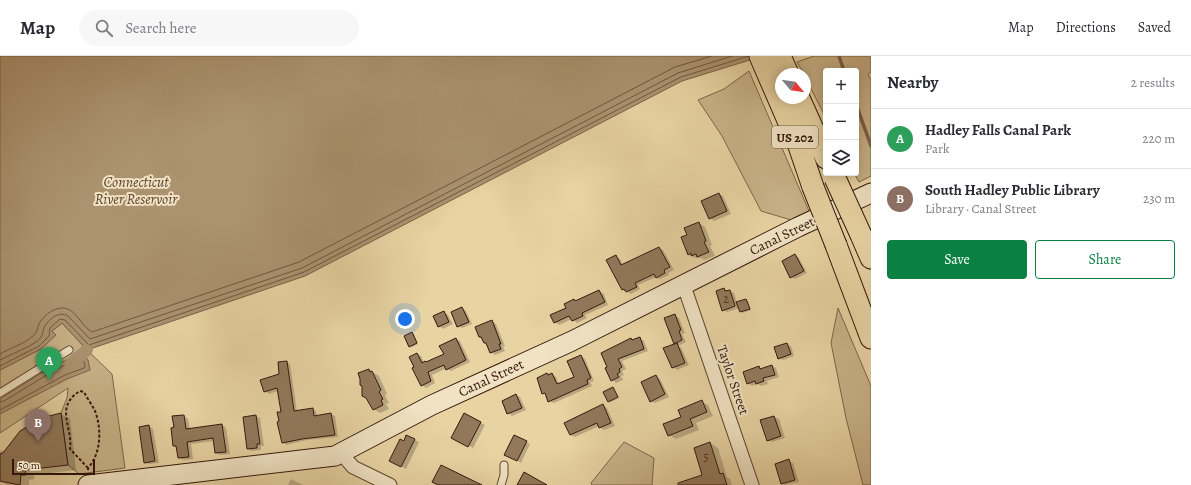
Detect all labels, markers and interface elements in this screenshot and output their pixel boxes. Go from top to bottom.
search box [79,10,359,46]
text: Map [20,15,55,41]
icon: search [93,17,115,39]
text: Search here [125,18,197,38]
text: Map [1008,18,1034,37]
text: Directions [1056,18,1116,37]
text: Saved [1138,18,1171,37]
north arrow [775,68,811,104]
map controls [823,68,859,176]
button: + [823,68,859,104]
text: Nearby [887,71,938,94]
text: 2 results [1131,74,1175,91]
button: − [823,104,859,140]
text: Hadley Falls Canal Park [925,120,1071,140]
road number: US 202 [772,126,818,148]
text: A [896,130,904,147]
text: 220 m [1142,130,1175,147]
button: layers [823,140,859,176]
text: Park [925,140,949,157]
water label: Connecticut River Reservoir [95,172,178,209]
text: South Hadley Public Library [925,180,1100,200]
text: B [896,190,904,207]
text: 230 m [1143,190,1175,207]
text: Library · Canal Street [925,200,1037,217]
street label: Canal Street [746,212,818,260]
button: Save [887,240,1027,279]
button: Share [1035,240,1175,279]
house number: 2 [723,291,729,307]
your location [395,309,415,329]
street label: Taylor Street [712,343,754,418]
pin: A [36,347,62,380]
street label: Canal Street [455,354,527,401]
pin: B [25,409,51,442]
house number: 5 [703,449,709,465]
scale bar [12,457,95,476]
text: 50 m [18,458,40,473]

